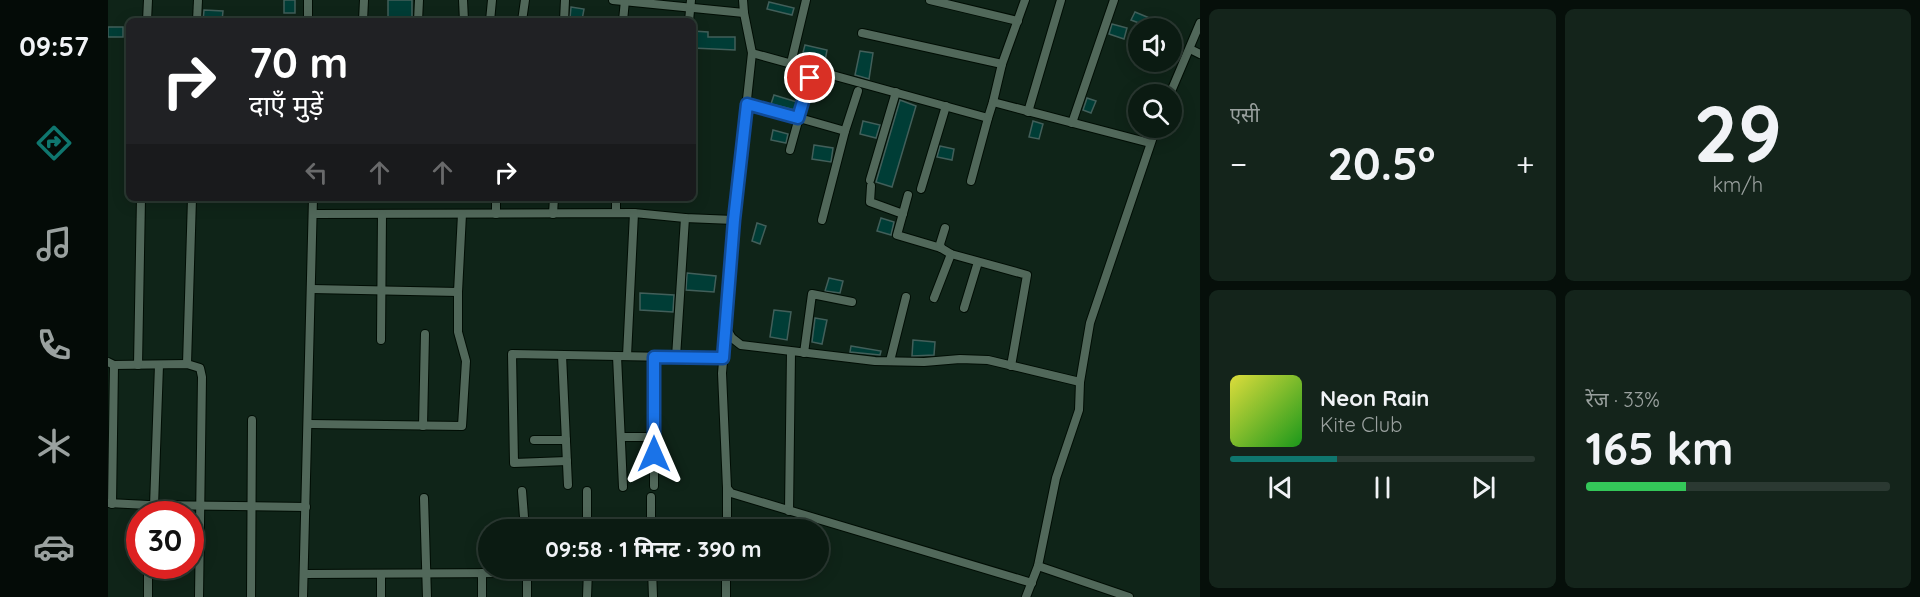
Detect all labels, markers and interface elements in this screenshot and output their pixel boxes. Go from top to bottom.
map controls [1128,18,1182,138]
button: sound [1128,18,1182,72]
text: 09:57 [19,29,89,63]
text: 70 m [249,36,348,89]
icon: right [150,42,228,120]
pin [784,52,835,103]
icon: arrive [793,61,826,94]
button: search [1128,84,1182,138]
text: 29 [1693,84,1782,182]
text: दाएँ मुड़ें [249,88,323,122]
text: एसी [1230,102,1260,127]
icon: directions [33,122,75,164]
text: 20.5° [1328,135,1436,191]
text: − [1230,143,1247,184]
text: + [1516,143,1534,184]
icon: left [300,156,333,189]
icon: ahead [363,156,396,189]
icon: ahead [426,156,459,189]
icon: right [489,156,522,189]
text: km/h [1712,172,1763,197]
icon: music [33,223,75,265]
icon: phone [33,324,75,366]
text: Neon Rain [1320,384,1429,412]
text: रेंज · 33% [1586,387,1660,412]
text: Kite Club [1320,412,1402,437]
text: 165 km [1586,420,1734,476]
position arrow [622,422,686,486]
icon: climate [33,425,75,467]
icon: previous [1264,471,1297,504]
icon: pause [1366,471,1399,504]
icon: next [1467,471,1500,504]
speed limit sign: 30 [126,501,204,579]
icon: car [33,526,75,568]
text: 09:58 · 1 मिनट · 390 m [545,535,762,563]

